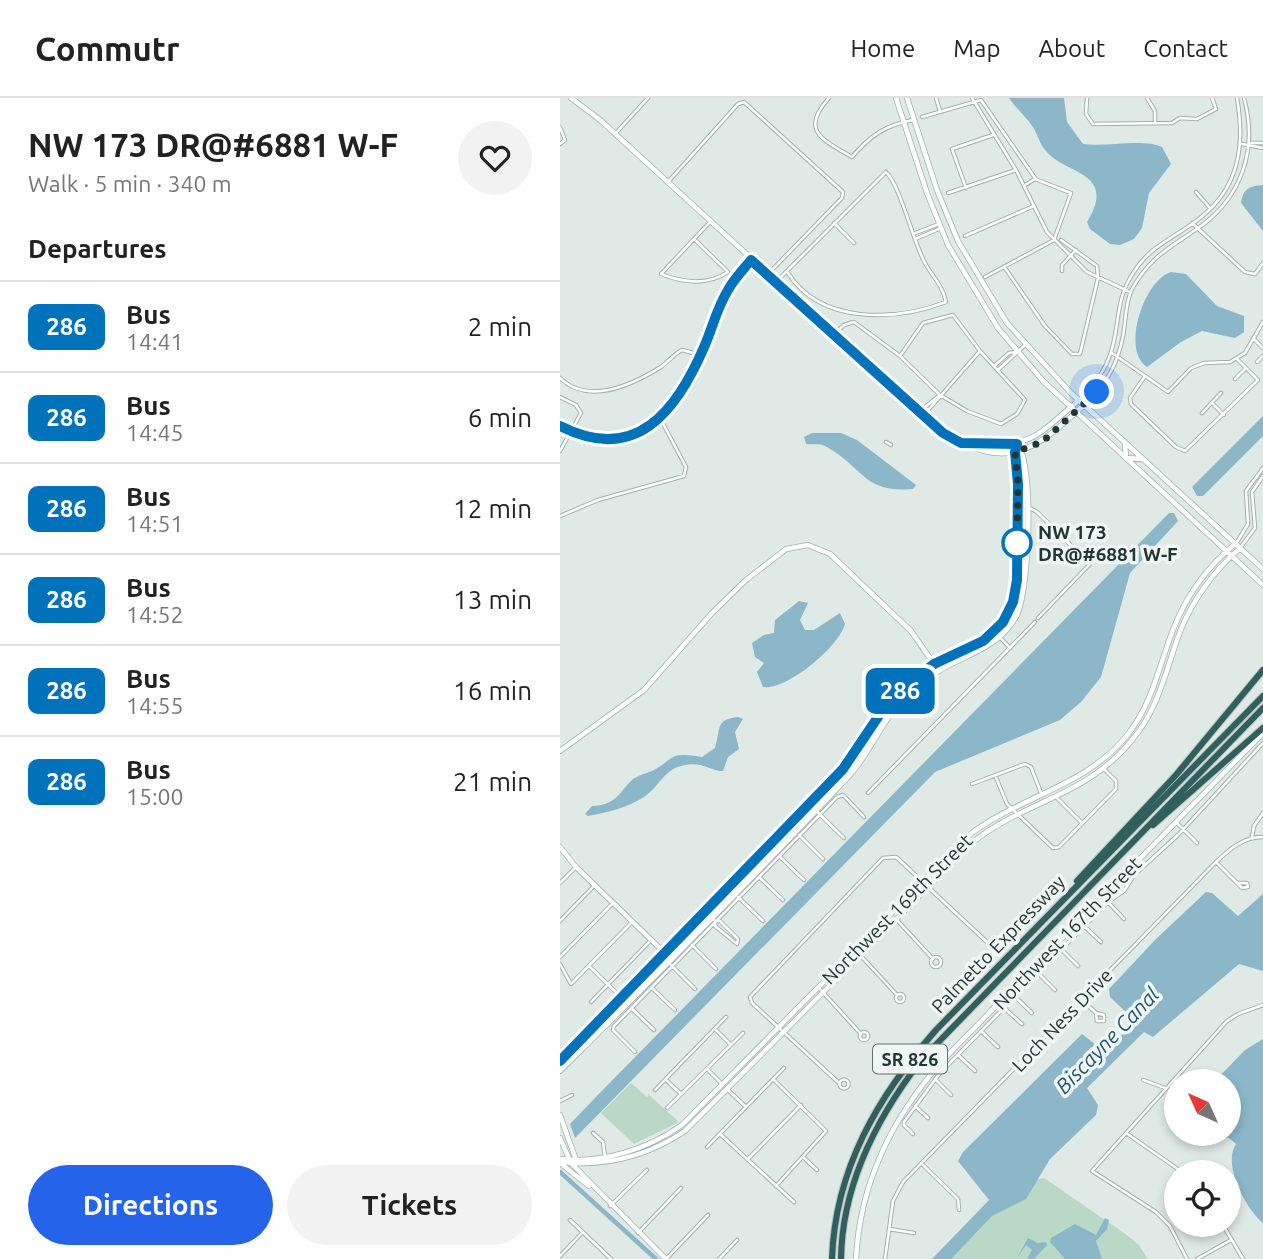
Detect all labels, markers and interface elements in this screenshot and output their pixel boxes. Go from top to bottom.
text: Commutr [35,30,180,67]
text: Home [850,35,915,62]
text: Map [953,35,1000,62]
text: About [1038,35,1105,62]
text: Contact [1143,35,1228,62]
button: heart [458,121,532,195]
text: NW 173 DR@#6881 W-F [28,126,398,163]
text: Walk · 5 min · 340 m [28,171,232,196]
text: Departures [28,234,166,263]
text: Bus [126,300,171,329]
text: 2 min [468,312,532,341]
text: 286 [46,313,87,340]
text: 14:41 [126,329,184,354]
your location [1079,374,1114,409]
text: Bus [126,391,171,420]
text: 6 min [468,403,532,432]
text: 286 [46,404,87,431]
text: 14:45 [126,420,184,445]
text: Bus [126,482,171,511]
text: 12 min [453,494,532,523]
text: 286 [46,495,87,522]
text: 14:51 [126,511,184,536]
place label: NW 173 DR@#6881 W-F [1038,521,1178,565]
marker: NW 173 DR@#6881 W-F [1002,528,1032,558]
text: Bus [126,573,171,602]
text: 13 min [453,585,532,614]
text: 286 [46,586,87,613]
text: 14:52 [126,602,184,627]
text: Bus [126,664,171,693]
line badge: 286 [860,668,940,714]
text: 16 min [453,676,532,705]
text: 286 [46,677,87,704]
text: 286 [880,677,920,704]
text: 14:55 [126,693,184,718]
text: Bus [126,755,171,784]
text: 21 min [453,767,532,796]
text: 286 [46,768,87,795]
text: 15:00 [126,784,184,809]
street label: Northwest 169th Street [817,829,977,989]
street label: Northwest 167th Street [988,852,1146,1014]
street label: Palmetto Expressway [927,871,1069,1017]
street label: Loch Ness Drive [1007,964,1117,1076]
water label: Biscayne Canal [1050,982,1164,1098]
road number: SR 826 [873,1044,947,1074]
north arrow [1164,1069,1241,1146]
map controls [1164,1069,1241,1237]
button: locate [1164,1160,1241,1237]
button: Directions [28,1165,273,1245]
button: Tickets [287,1165,532,1245]

